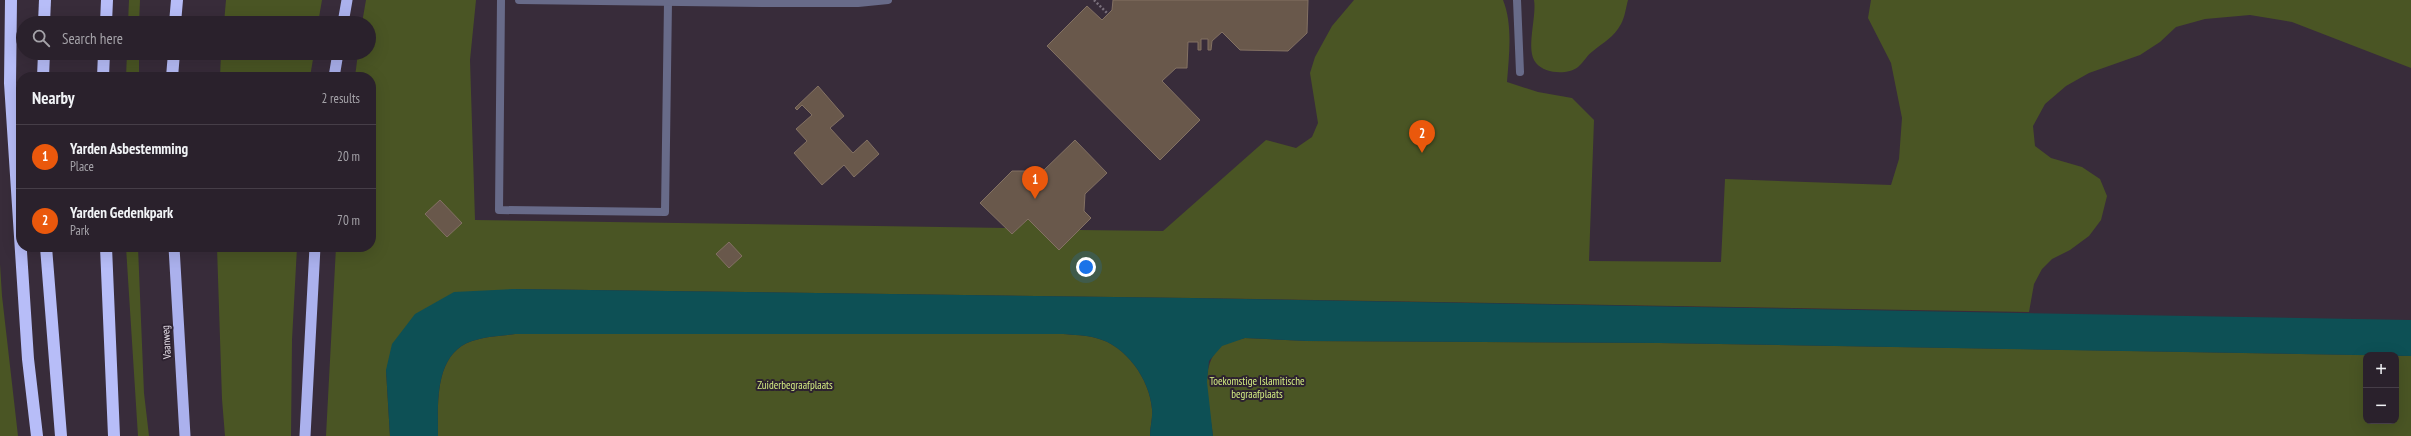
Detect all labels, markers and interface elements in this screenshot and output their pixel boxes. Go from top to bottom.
search box [16,16,376,60]
icon: search [30,27,52,49]
text: Search here [62,29,123,48]
text: Nearby [32,87,75,109]
text: 2 results [321,90,360,107]
pin: 2 [1409,120,1435,153]
text: Yarden Asbestemming [70,139,188,158]
text: 1 [42,148,48,165]
text: 20 m [337,148,360,165]
text: Place [70,158,94,175]
pin: 1 [1022,166,1048,199]
text: Yarden Gedenkpark [70,203,173,222]
text: 2 [42,212,48,229]
text: 70 m [337,212,360,229]
text: Park [70,222,89,239]
your location [1076,257,1096,277]
street label: Vaanweg [158,324,174,360]
map controls [2363,352,2399,424]
button: + [2363,352,2399,388]
park label: Toekomstige Islamitische begraafplaats [1209,374,1305,401]
park label: Zuiderbegraafplaats [757,378,833,392]
button: − [2363,388,2399,424]

